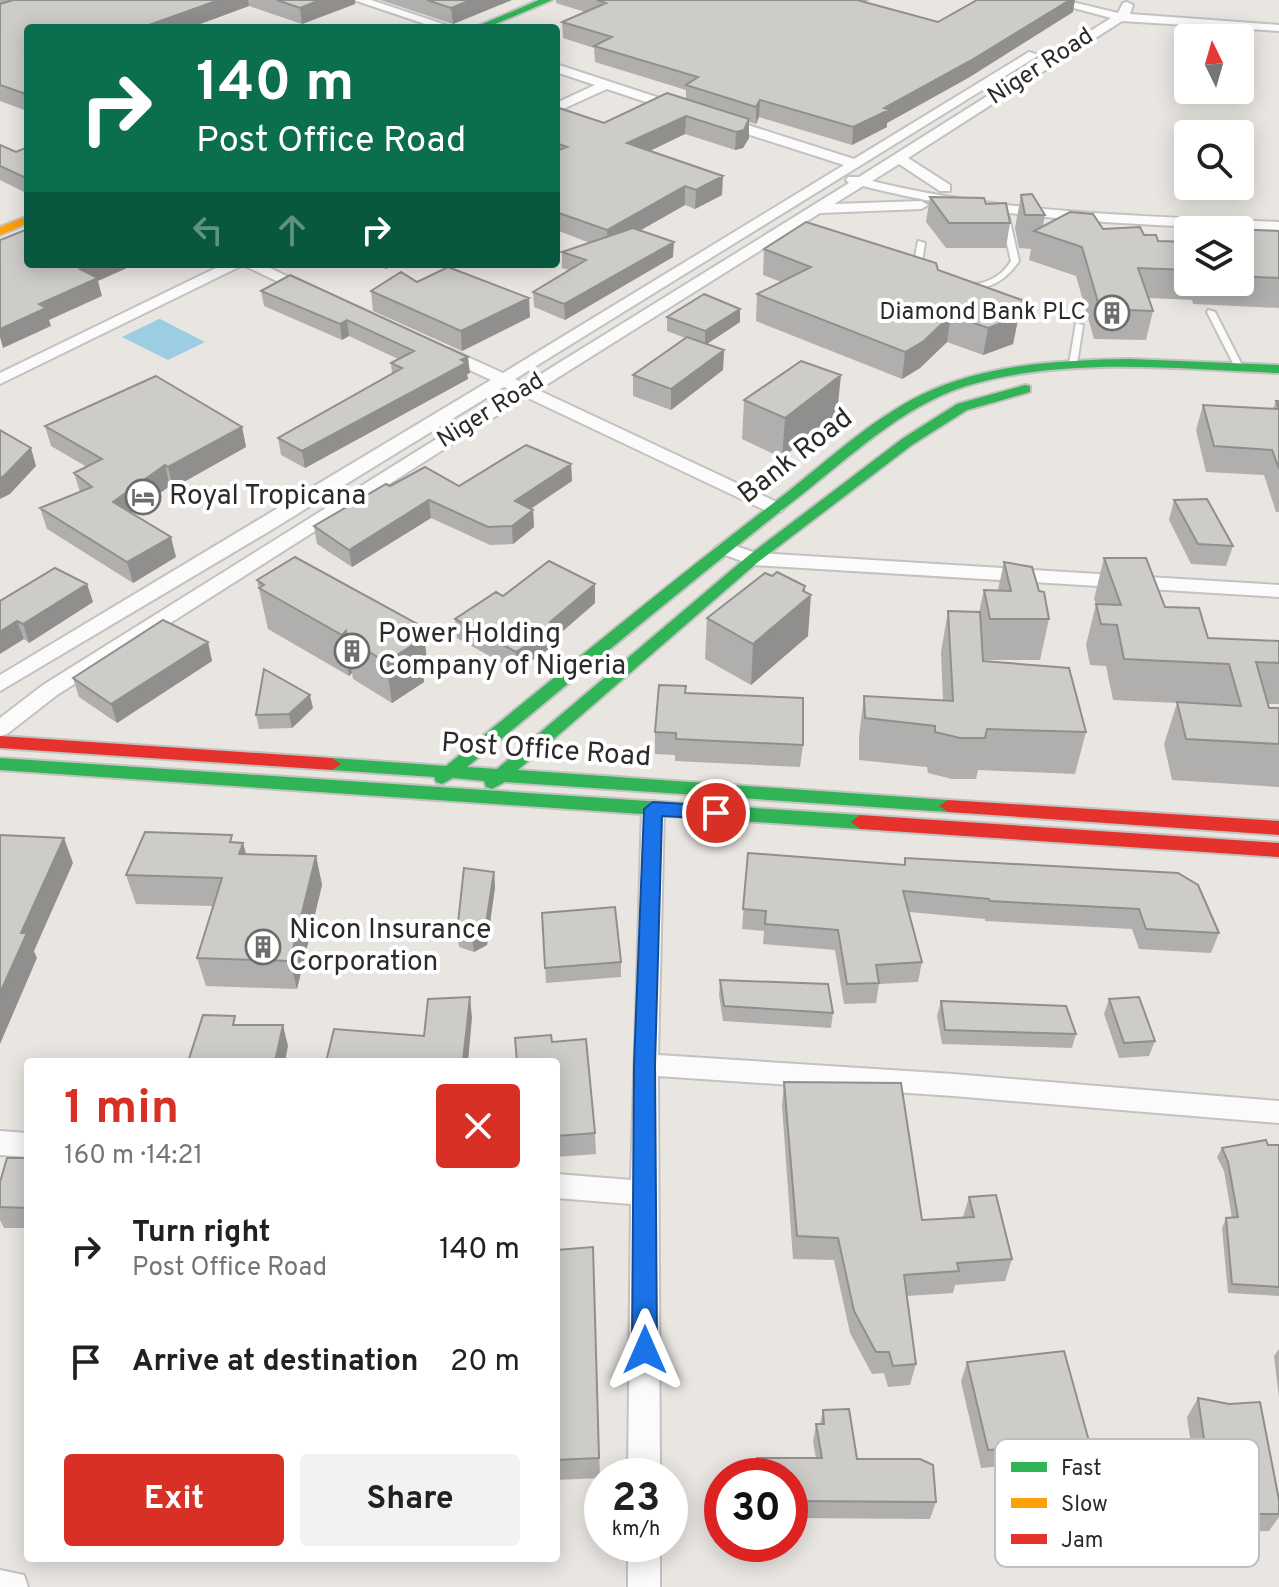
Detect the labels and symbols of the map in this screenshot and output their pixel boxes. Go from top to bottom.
street label: Niger Road [982,22,1100,112]
north arrow [1174,24,1254,104]
building icon: Diamond Bank PLC [1093,294,1131,332]
place label: Diamond Bank PLC [879,298,1086,328]
street label: Niger Road [432,366,550,456]
street label: Bank Road [731,401,861,513]
hotel icon: Royal Tropicana [124,478,162,516]
place label: Royal Tropicana [169,479,366,515]
place label: Power Holding Company of Nigeria [378,617,626,685]
building icon: Power Holding Company of Nigeria [333,632,371,670]
street label: Post Office Road [440,726,652,776]
pin [682,779,750,847]
place label: Nicon Insurance Corporation [289,913,491,981]
building icon: Nicon Insurance Corporation [244,928,282,966]
position arrow [603,1308,687,1392]
legend [995,1439,1259,1567]
text: Fast [1061,1456,1102,1483]
speed limit sign: 30 [704,1458,808,1562]
text: Slow [1061,1492,1108,1519]
text: Jam [1061,1528,1104,1555]

